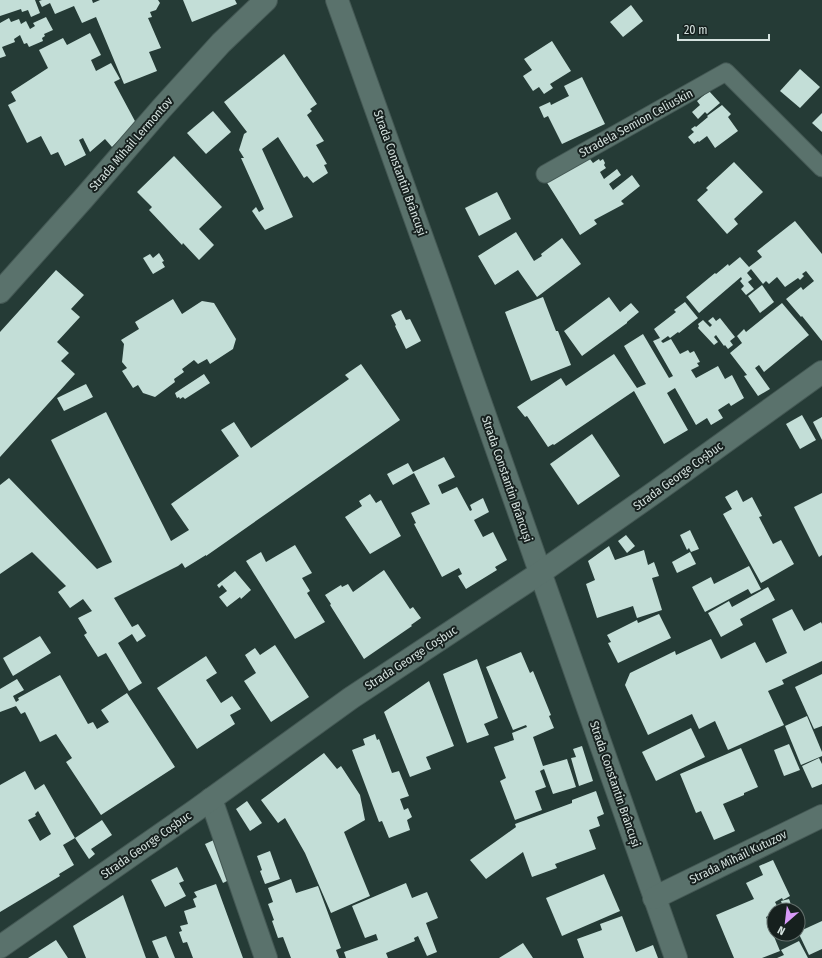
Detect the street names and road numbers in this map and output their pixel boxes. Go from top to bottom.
street label: Stradela Semion Celiuskin [577,86,695,160]
street label: Strada Mihail Lermontov [86,94,176,194]
street label: Strada Constantin Brâncuși [370,108,429,238]
street label: Strada Constantin Brâncuși [478,414,535,544]
street label: Strada George Coșbuc [631,439,726,514]
street label: Strada George Coșbuc [362,623,460,694]
street label: Strada Constantin Brâncuși [586,719,643,849]
street label: Strada George Coșbuc [98,809,194,882]
street label: Strada Mihail Kutuzov [687,827,790,887]

